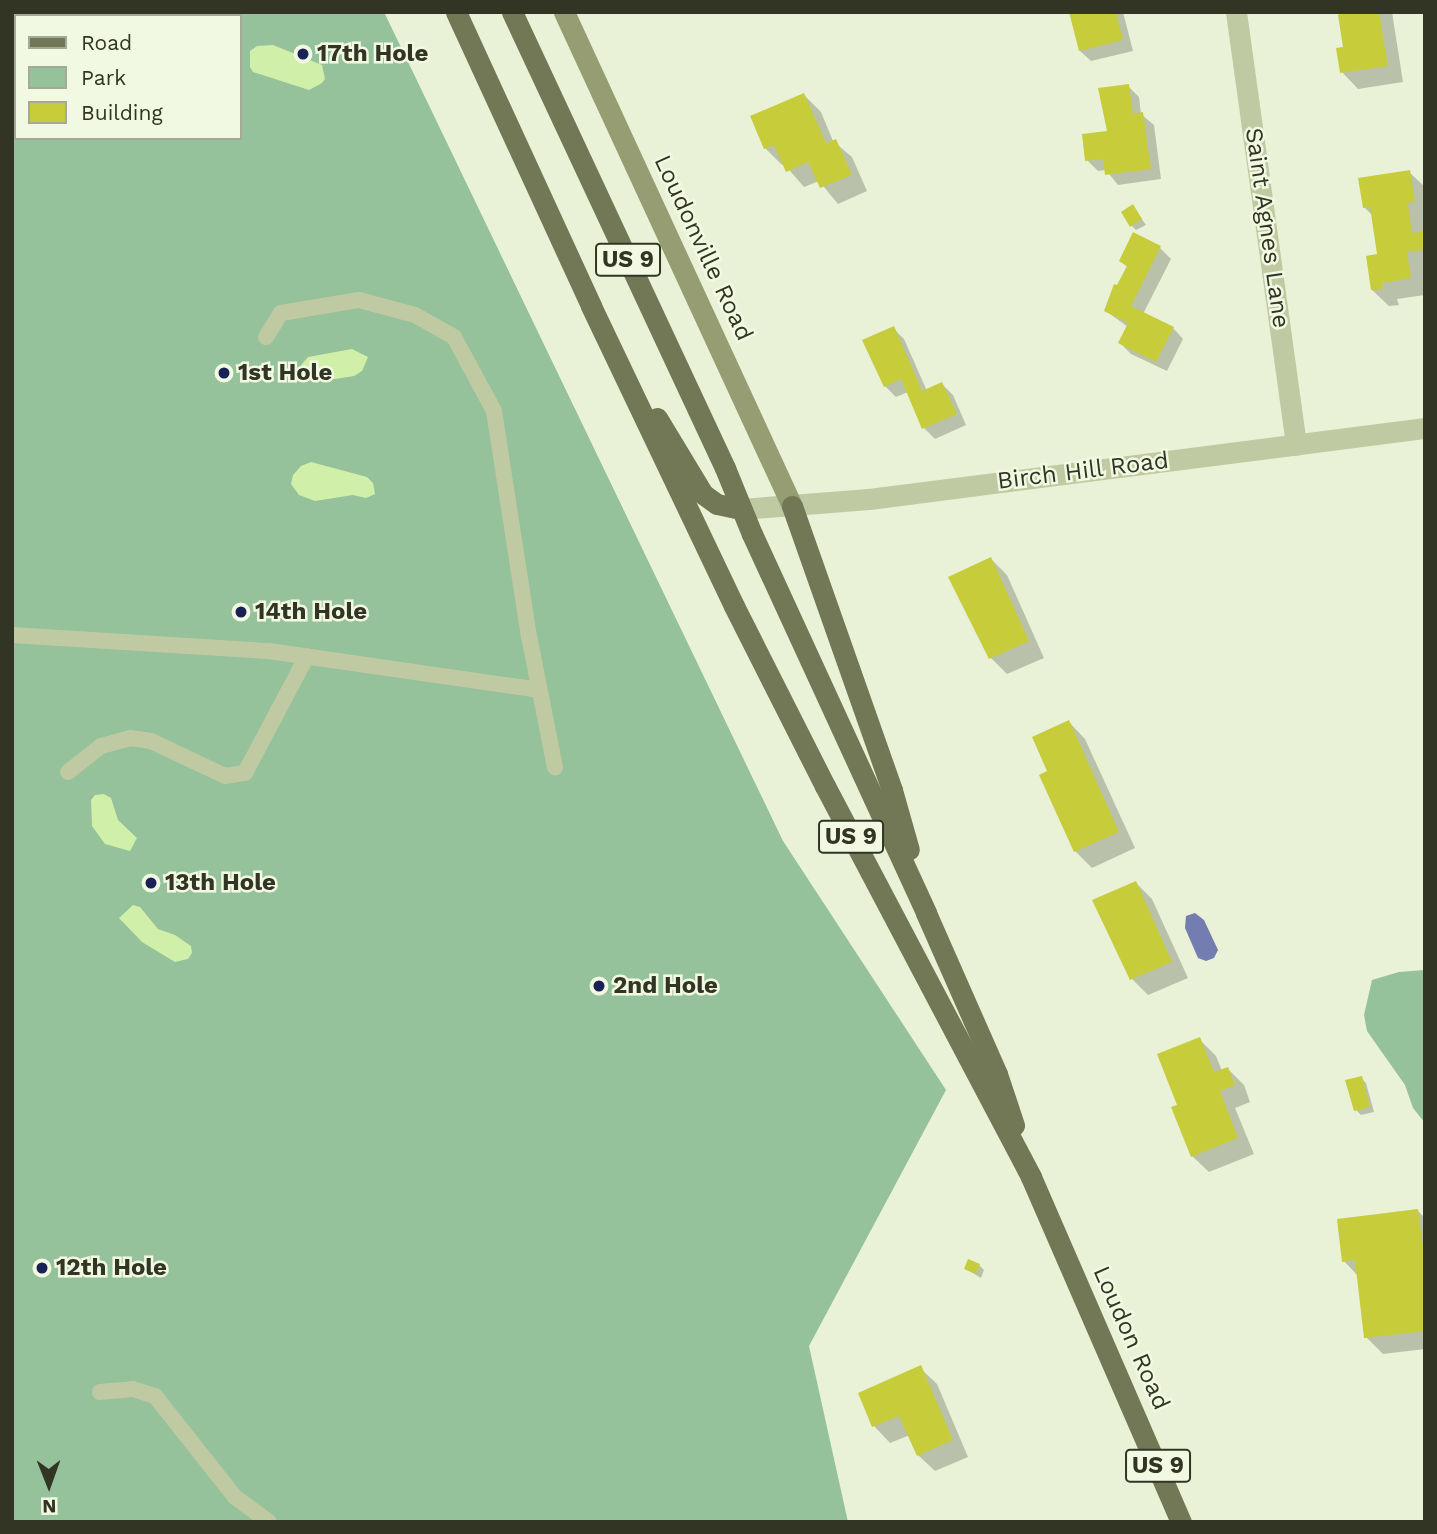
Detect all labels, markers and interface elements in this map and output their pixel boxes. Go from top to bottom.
legend [14,14,242,140]
text: Road [81,30,132,55]
place label: 17th Hole [317,40,428,68]
marker: 17th Hole [295,46,311,62]
text: Park [81,65,126,90]
text: Building [81,100,163,125]
street label: Saint Agnes Lane [1239,126,1295,330]
street label: Loudonville Road [647,151,759,345]
road number: US 9 [595,241,661,280]
place label: 1st Hole [238,359,332,387]
marker: 1st Hole [216,365,232,381]
street label: Birch Hill Road [995,446,1171,496]
place label: 14th Hole [255,598,367,626]
marker: 14th Hole [233,604,249,620]
road number: US 9 [818,818,884,856]
place label: 13th Hole [165,869,276,897]
marker: 13th Hole [143,875,159,891]
place label: 2nd Hole [613,972,718,1000]
marker: 2nd Hole [591,978,607,994]
place label: 12th Hole [56,1254,167,1282]
marker: 12th Hole [34,1260,50,1276]
street label: Loudon Road [1086,1262,1176,1414]
road number: US 9 [1125,1446,1191,1485]
north arrow [14,1450,84,1520]
text: N [42,1495,57,1518]

